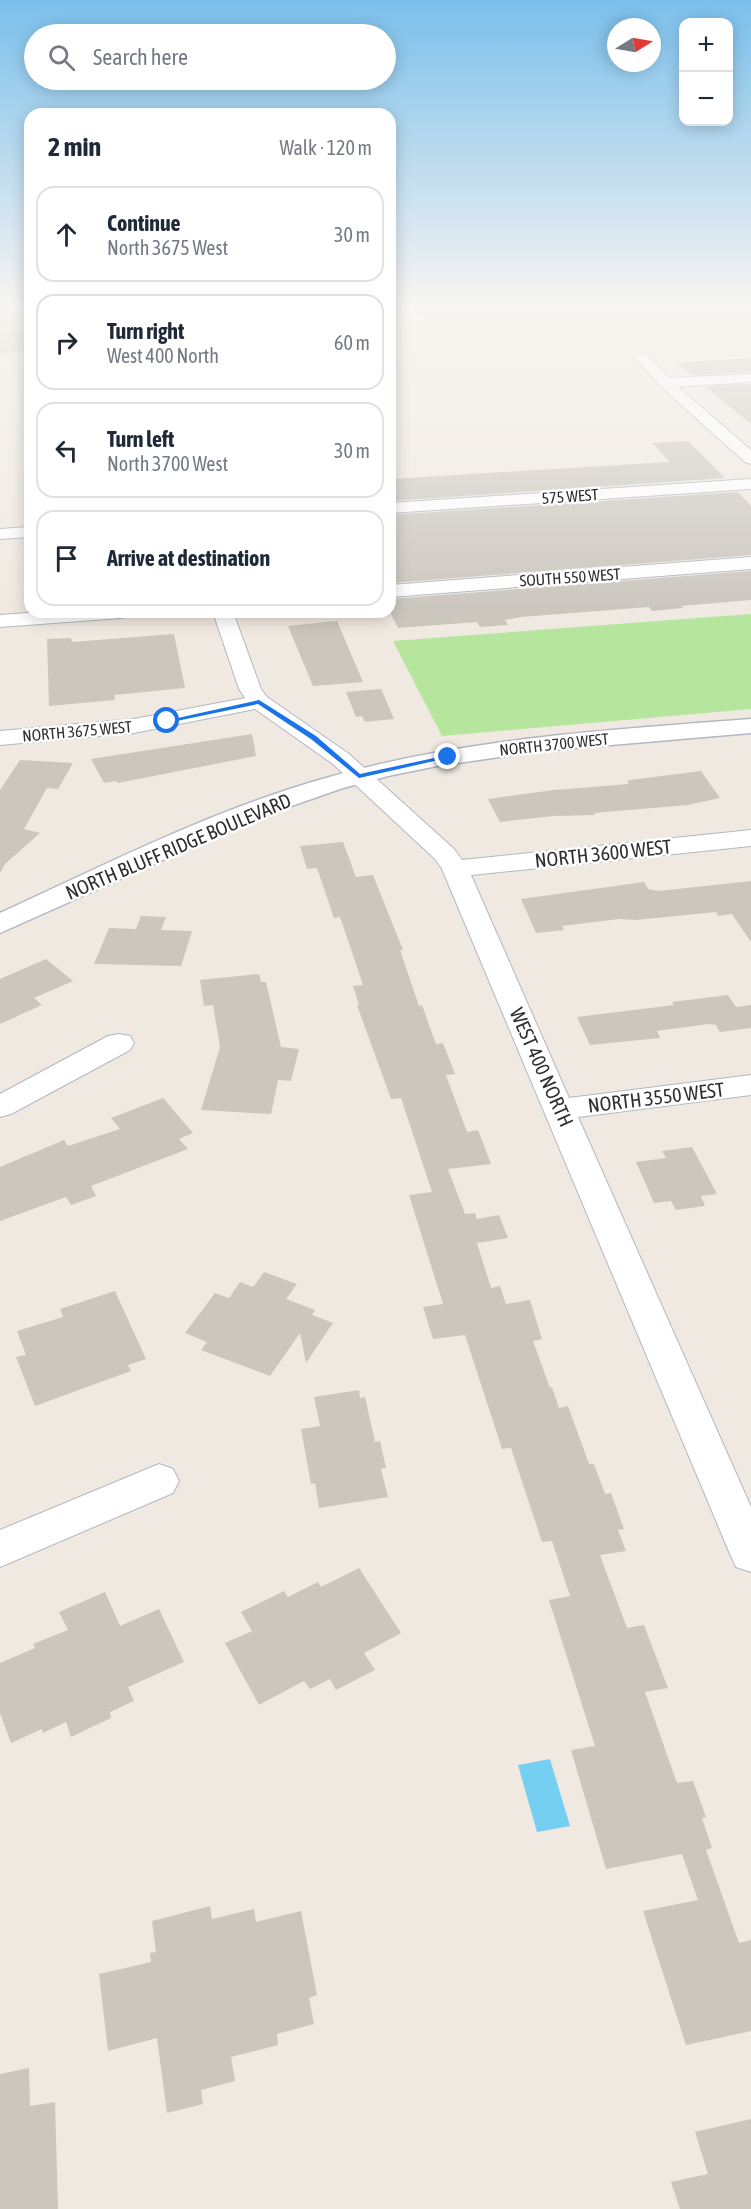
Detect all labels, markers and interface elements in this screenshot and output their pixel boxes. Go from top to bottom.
north arrow [607,18,661,72]
map controls [679,18,733,126]
button: + [679,18,733,72]
search box [24,24,396,90]
icon: search [45,41,78,74]
text: Search here [93,44,188,70]
button: − [679,72,733,126]
text: 2 min [48,132,101,162]
text: Walk · 120 m [280,136,372,159]
text: Continue [107,210,181,236]
icon: ahead [50,218,83,251]
text: 30 m [334,223,370,246]
text: North 3675 West [107,236,228,259]
text: Turn right [107,318,184,344]
icon: right [50,326,83,359]
text: 60 m [334,331,370,354]
text: West 400 North [107,344,219,367]
text: Turn left [107,426,174,452]
icon: left [50,434,83,467]
text: 30 m [334,439,370,462]
text: North 3700 West [107,452,228,475]
street label: 575 WEST [541,485,599,507]
icon: arrive [50,542,83,575]
text: Arrive at destination [107,545,270,571]
street label: SOUTH 550 WEST [519,565,621,589]
route start [153,707,179,733]
street label: NORTH 3675 WEST [22,717,132,745]
street label: NORTH 3700 WEST [498,729,610,759]
route end [434,743,460,769]
street label: NORTH BLUFF RIDGE BOULEVARD [62,788,294,904]
street label: NORTH 3600 WEST [534,834,673,872]
street label: WEST 400 NORTH [506,1004,578,1130]
street label: NORTH 3550 WEST [587,1077,726,1117]

